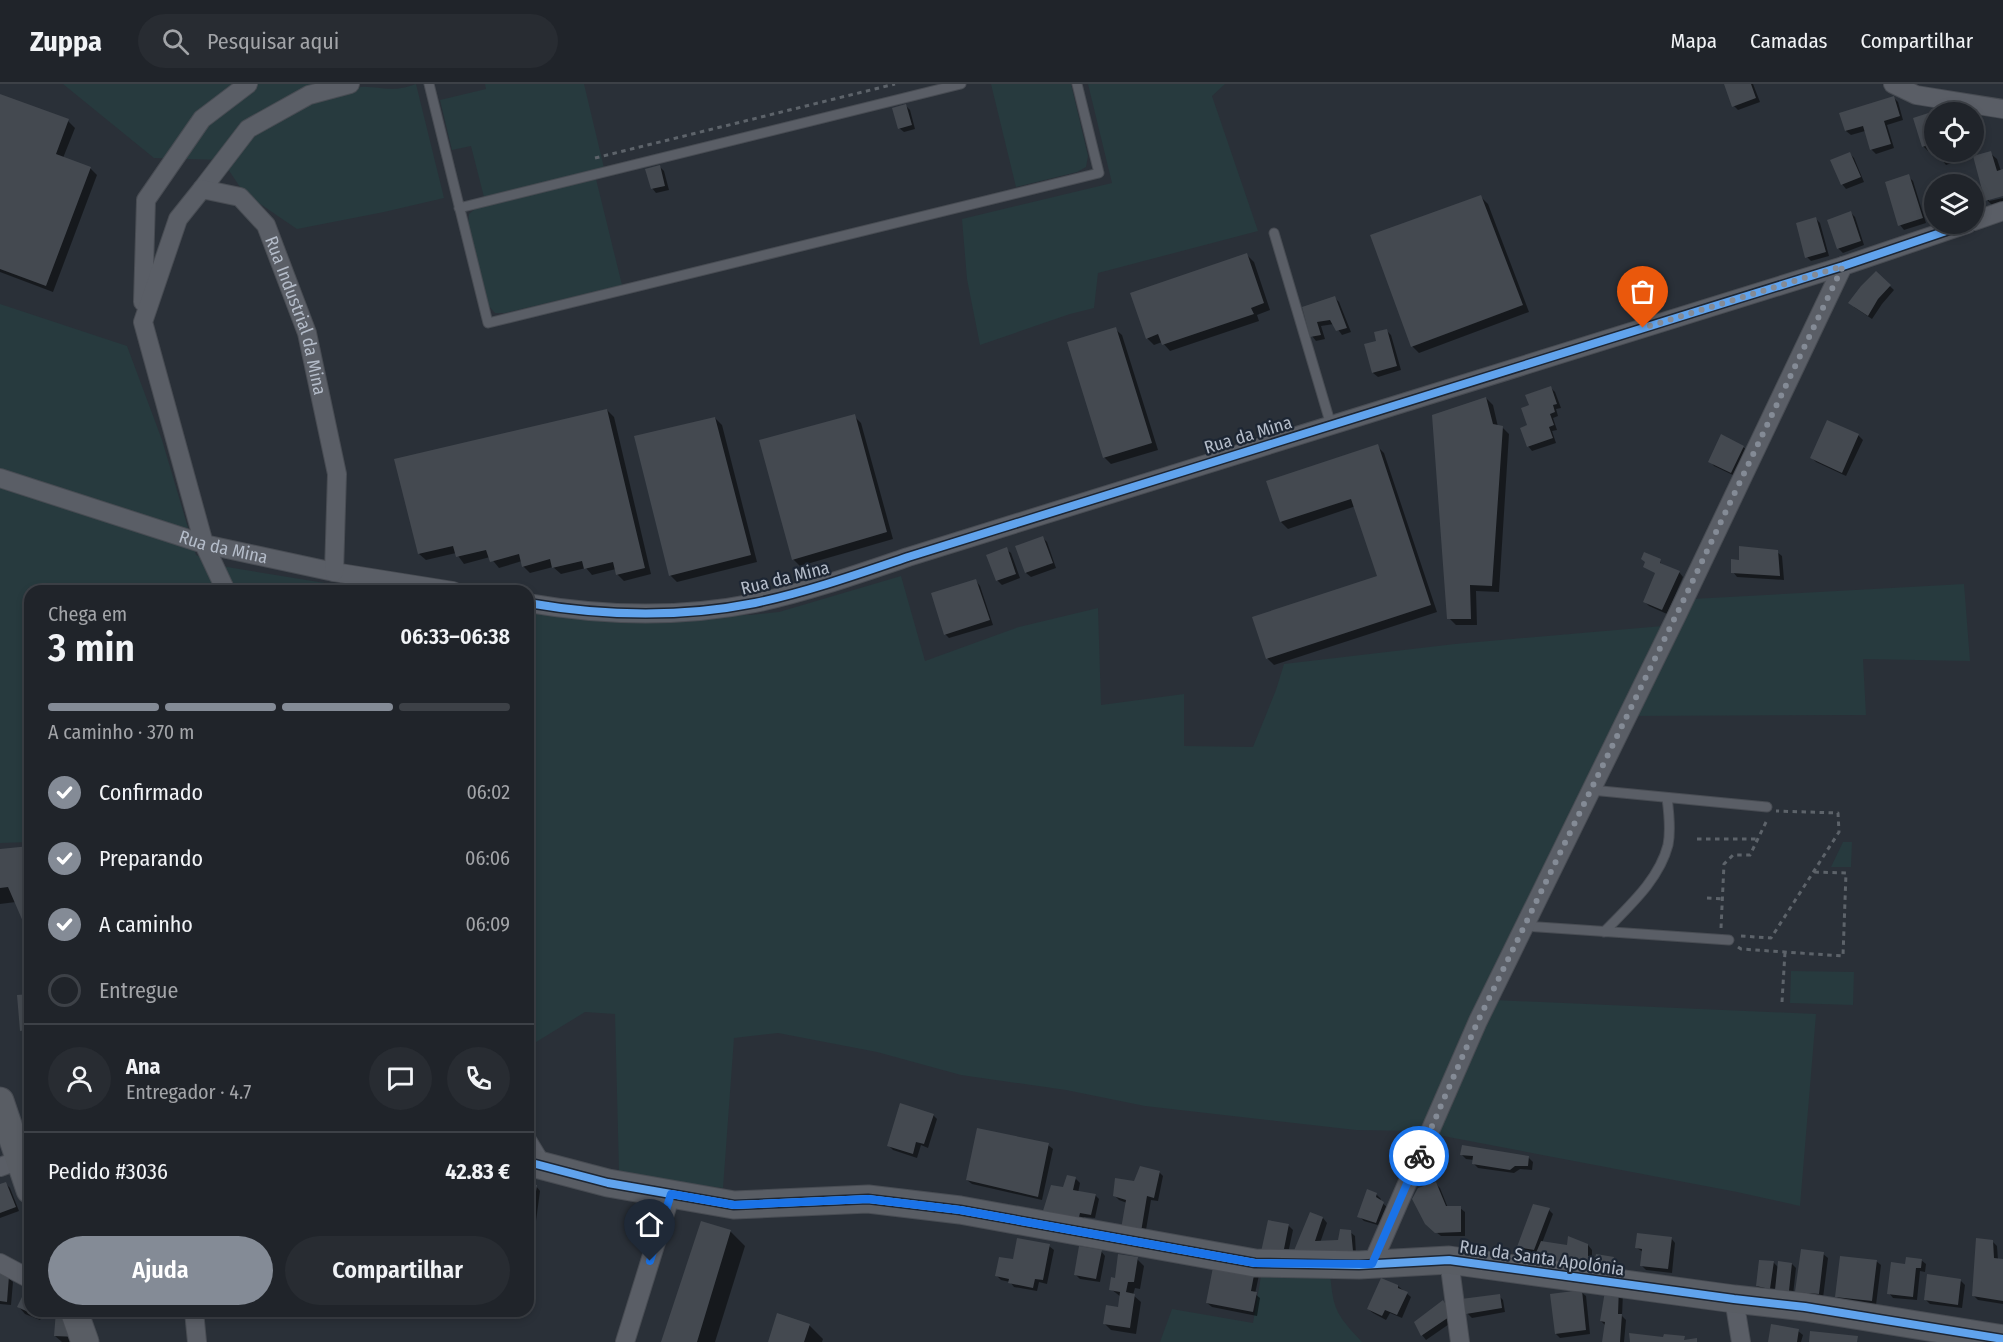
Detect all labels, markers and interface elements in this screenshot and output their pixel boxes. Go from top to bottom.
search box [138,14,558,68]
text: Zuppa [30,25,102,58]
icon: search [159,25,192,58]
text: Pesquisar aqui [207,28,339,55]
text: Mapa [1671,28,1717,54]
text: Camadas [1750,28,1828,54]
text: Compartilhar [1861,28,1973,54]
map controls [1924,102,1984,234]
button: locate [1924,102,1984,162]
button: layers [1924,174,1984,234]
street label: Rua Industrial da Mina [260,233,331,397]
pin [1617,266,1668,328]
icon: bag [1626,275,1659,308]
street label: Rua da Mina [1201,411,1295,459]
street label: Rua da Mina [176,526,270,568]
street label: Rua da Mina [738,556,832,600]
text: Chega em [48,602,127,626]
text: 06:33–06:38 [400,623,510,650]
text: 3 min [48,625,135,671]
text: A caminho · 370 m [48,720,194,744]
icon: check [48,776,81,809]
text: Confirmado [99,779,203,806]
text: 06:02 [466,780,510,804]
icon: check [48,842,81,875]
text: Preparando [99,845,203,872]
text: 06:06 [465,846,510,870]
icon: check [48,908,81,941]
text: A caminho [99,911,193,938]
text: 06:09 [465,912,510,936]
text: Entregue [99,977,178,1004]
button: person [48,1047,111,1110]
button: chat [369,1047,432,1110]
button: phone [447,1047,510,1110]
text: Ana [126,1053,160,1080]
text: Entregador · 4.7 [126,1080,251,1104]
courier [1389,1126,1449,1186]
icon: bike [1403,1140,1436,1173]
text: Pedido #3036 [48,1158,168,1185]
text: 42.83 € [445,1158,510,1185]
pin [624,1199,675,1261]
icon: home [633,1208,666,1241]
button: Ajuda [48,1236,273,1305]
button: Compartilhar [285,1236,510,1305]
street label: Rua da Santa Apolónia [1458,1236,1626,1281]

